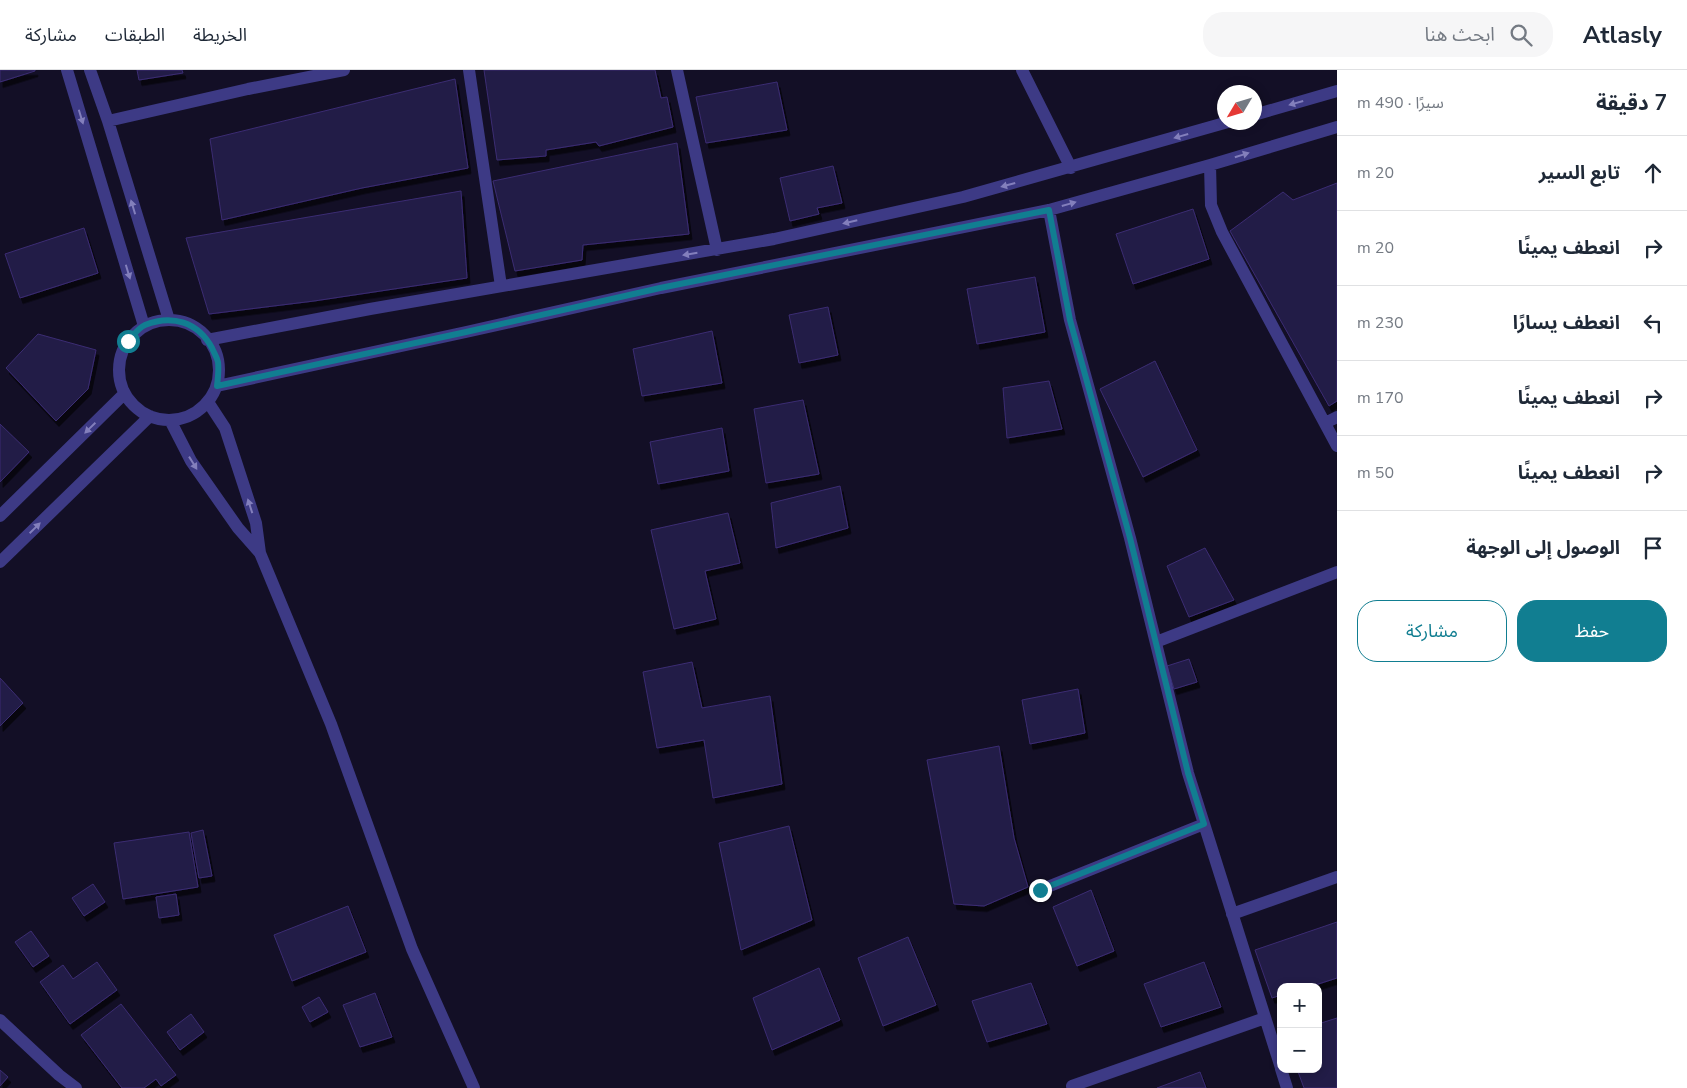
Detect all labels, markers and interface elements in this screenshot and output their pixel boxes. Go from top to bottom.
search box [1203,12,1553,57]
text: Atlasly [1583,19,1662,51]
icon: search [1507,21,1535,49]
text: ابحث هنا [1424,22,1495,48]
text: مشاركة [25,23,77,47]
text: الطبقات [105,23,165,47]
text: الخريطة [193,23,247,47]
north arrow [1217,85,1262,130]
text: 7 دقيقة [1596,89,1667,117]
text: سيرًا · 490 m [1357,92,1444,114]
one-way arrow [1288,99,1303,107]
one-way arrow [78,109,86,124]
one-way arrow [1173,132,1188,140]
one-way arrow [1235,151,1250,159]
icon: ahead [1639,159,1667,187]
text: تابع السير [1539,160,1620,186]
text: 20 m [1357,162,1394,184]
one-way arrow [1000,181,1015,189]
one-way arrow [129,199,137,214]
one-way arrow [1062,200,1077,208]
one-way arrow [842,218,857,226]
icon: right [1639,234,1667,262]
text: انعطف يمينًا [1518,235,1620,261]
text: 20 m [1357,237,1394,259]
one-way arrow [682,251,698,259]
one-way arrow [125,265,132,280]
icon: left [1639,309,1667,337]
text: انعطف يسارًا [1513,310,1620,336]
text: 230 m [1357,312,1404,334]
route start [117,330,140,353]
icon: right [1639,384,1667,412]
text: انعطف يمينًا [1518,385,1620,411]
text: 170 m [1357,387,1404,409]
one-way arrow [84,422,96,434]
one-way arrow [188,456,197,470]
icon: right [1639,459,1667,487]
text: انعطف يمينًا [1518,460,1620,486]
text: 50 m [1357,462,1394,484]
one-way arrow [246,498,253,513]
one-way arrow [29,522,41,534]
icon: arrive [1639,534,1667,562]
text: الوصول إلى الوجهة [1466,535,1620,561]
button: مشاركة [1357,600,1507,662]
button: حفظ [1517,600,1667,662]
route end [1029,879,1052,902]
map controls [1277,983,1322,1073]
button: + [1277,983,1322,1028]
button: − [1277,1028,1322,1073]

